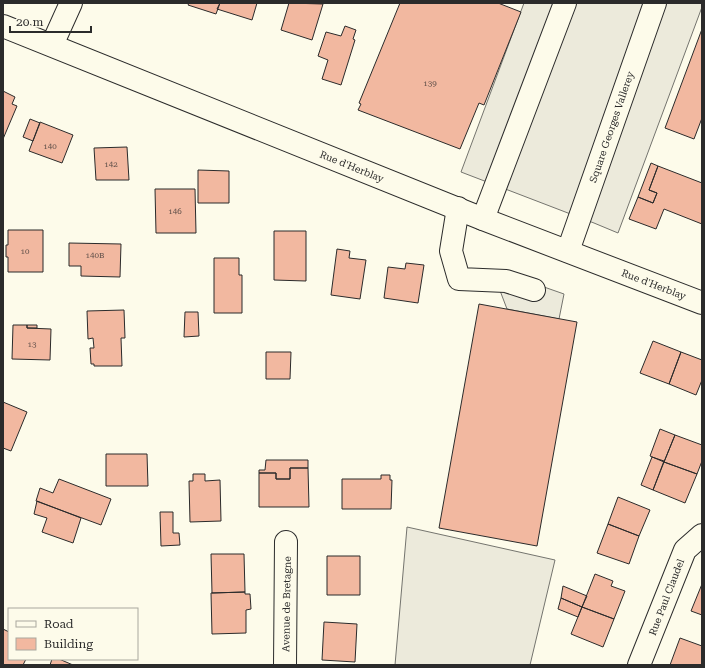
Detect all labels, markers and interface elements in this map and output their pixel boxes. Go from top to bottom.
scale bar [10,8,91,34]
text: 20 m [16,15,43,29]
street label: Square Georges Vallerey [587,70,636,184]
house number: 139 [423,79,437,88]
house number: 140 [43,142,57,151]
street label: Rue d'Herblay [318,149,386,184]
house number: 142 [104,160,118,169]
house number: 146 [168,207,182,216]
house number: 10 [21,247,30,256]
house number: 140B [86,251,104,260]
street label: Rue d'Herblay [620,267,688,302]
house number: 13 [28,340,37,349]
street label: Avenue de Bretagne [280,556,293,652]
street label: Rue Paul Claudel [647,557,686,637]
legend [8,608,138,660]
text: Road [44,617,74,631]
text: Building [44,637,93,651]

